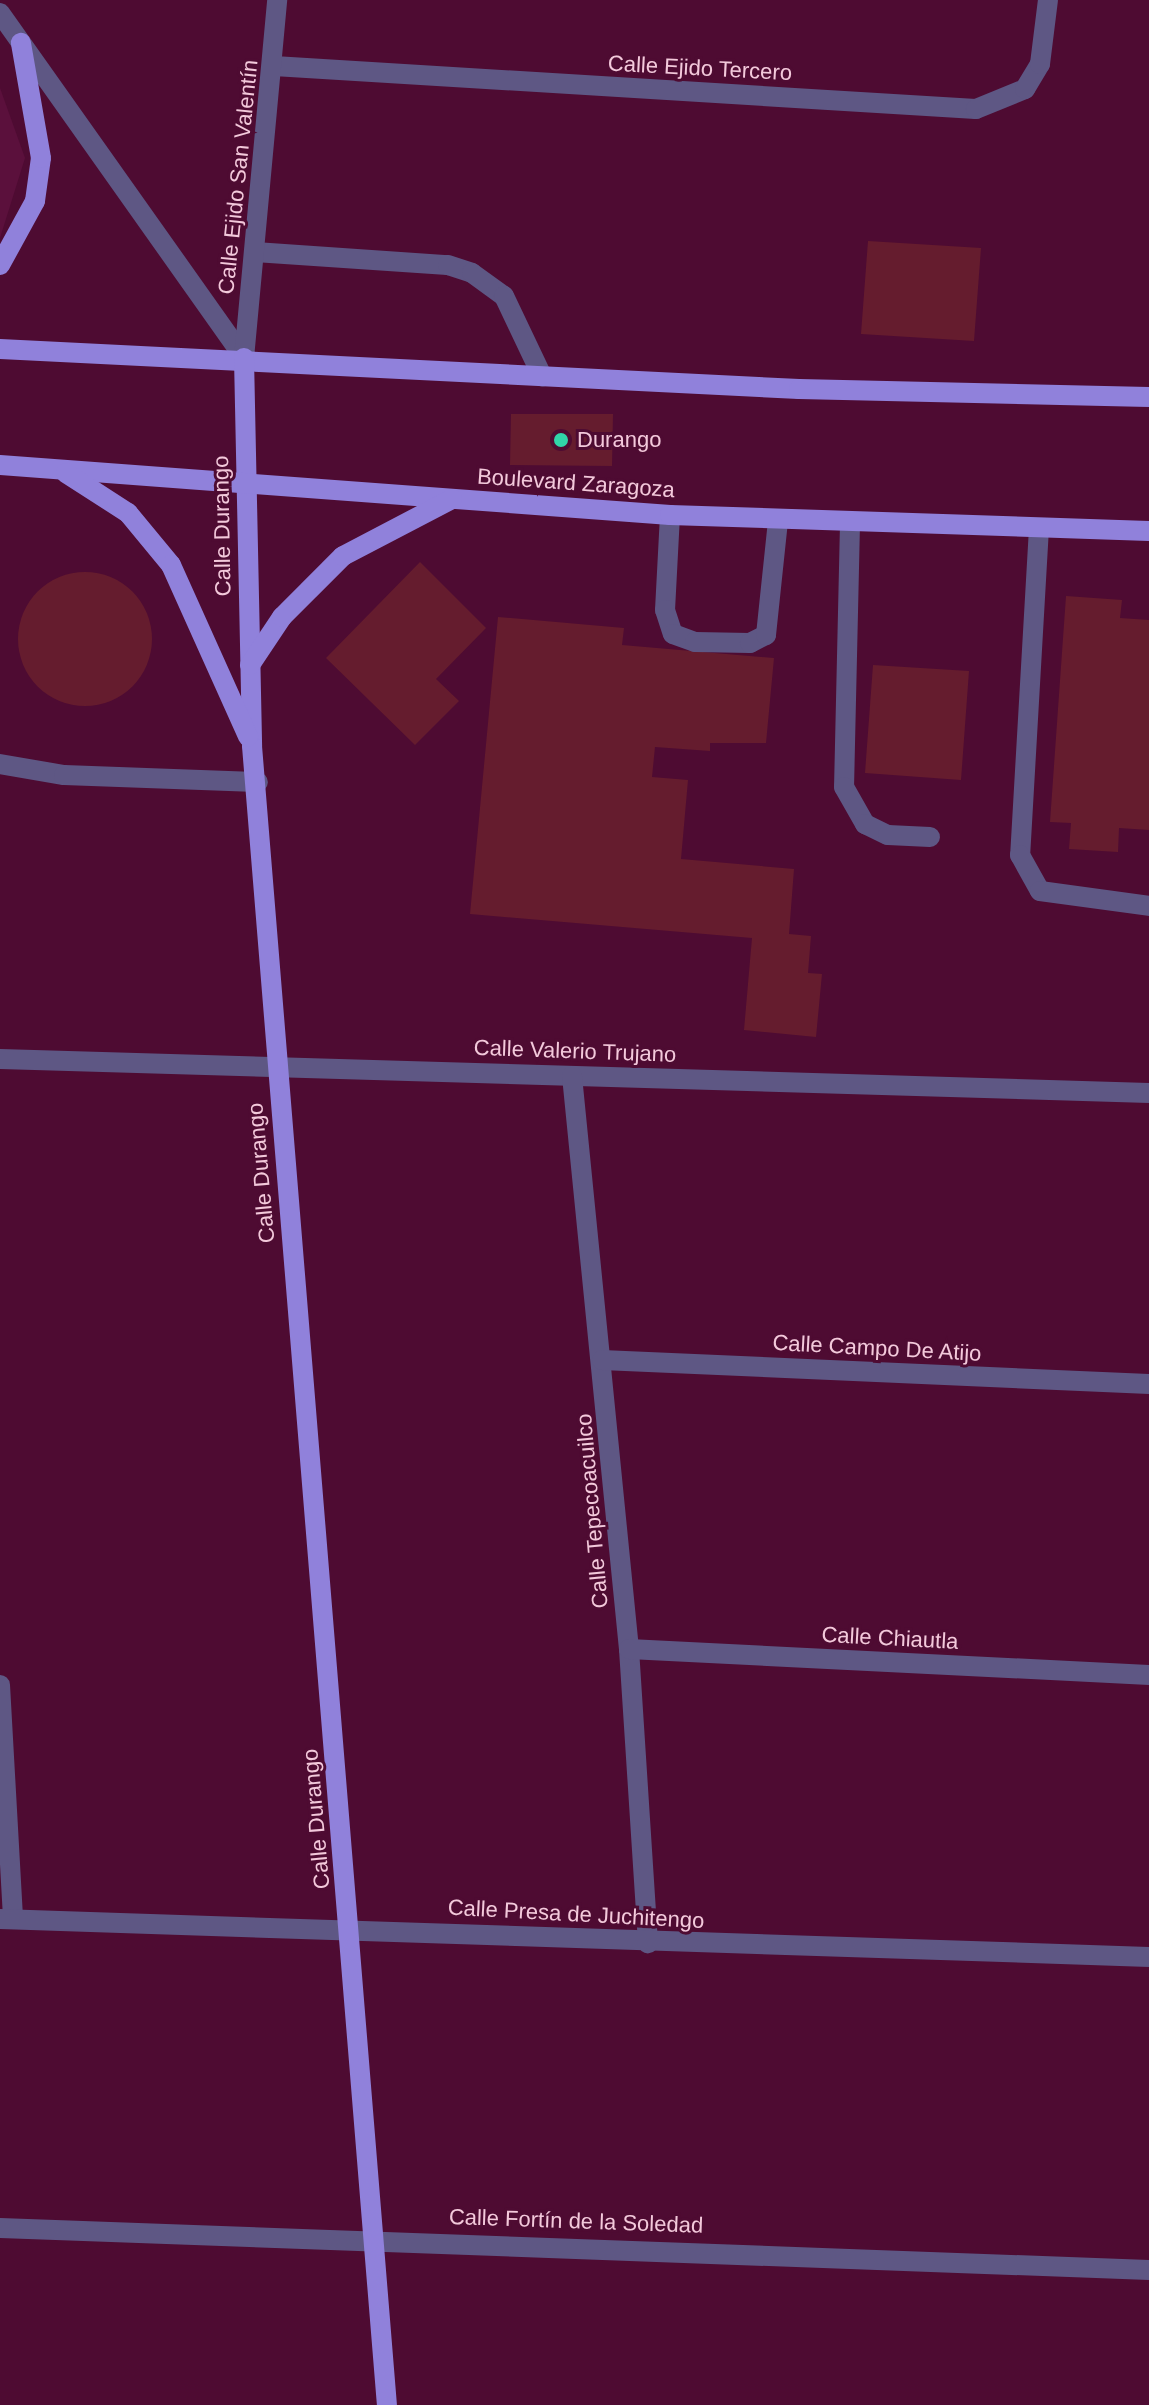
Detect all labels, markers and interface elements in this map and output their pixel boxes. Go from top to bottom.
street label: Calle Ejido Tercero [607,50,793,86]
street label: Calle Ejido San Valentín [213,58,263,296]
place label: Durango [577,427,661,453]
marker: Durango [552,431,570,449]
street label: Calle Durango [208,455,236,597]
street label: Boulevard Zaragoza [476,463,676,503]
street label: Calle Valerio Trujano [473,1034,677,1068]
street label: Calle Durango [242,1102,280,1244]
street label: Calle Campo De Atijo [771,1329,983,1367]
street label: Calle Tepecoacuilco [570,1412,614,1610]
street label: Calle Chiautla [821,1621,959,1655]
street label: Calle Durango [297,1748,335,1890]
street label: Calle Presa de Juchitengo [447,1894,705,1934]
street label: Calle Fortín de la Soledad [448,2203,704,2239]

